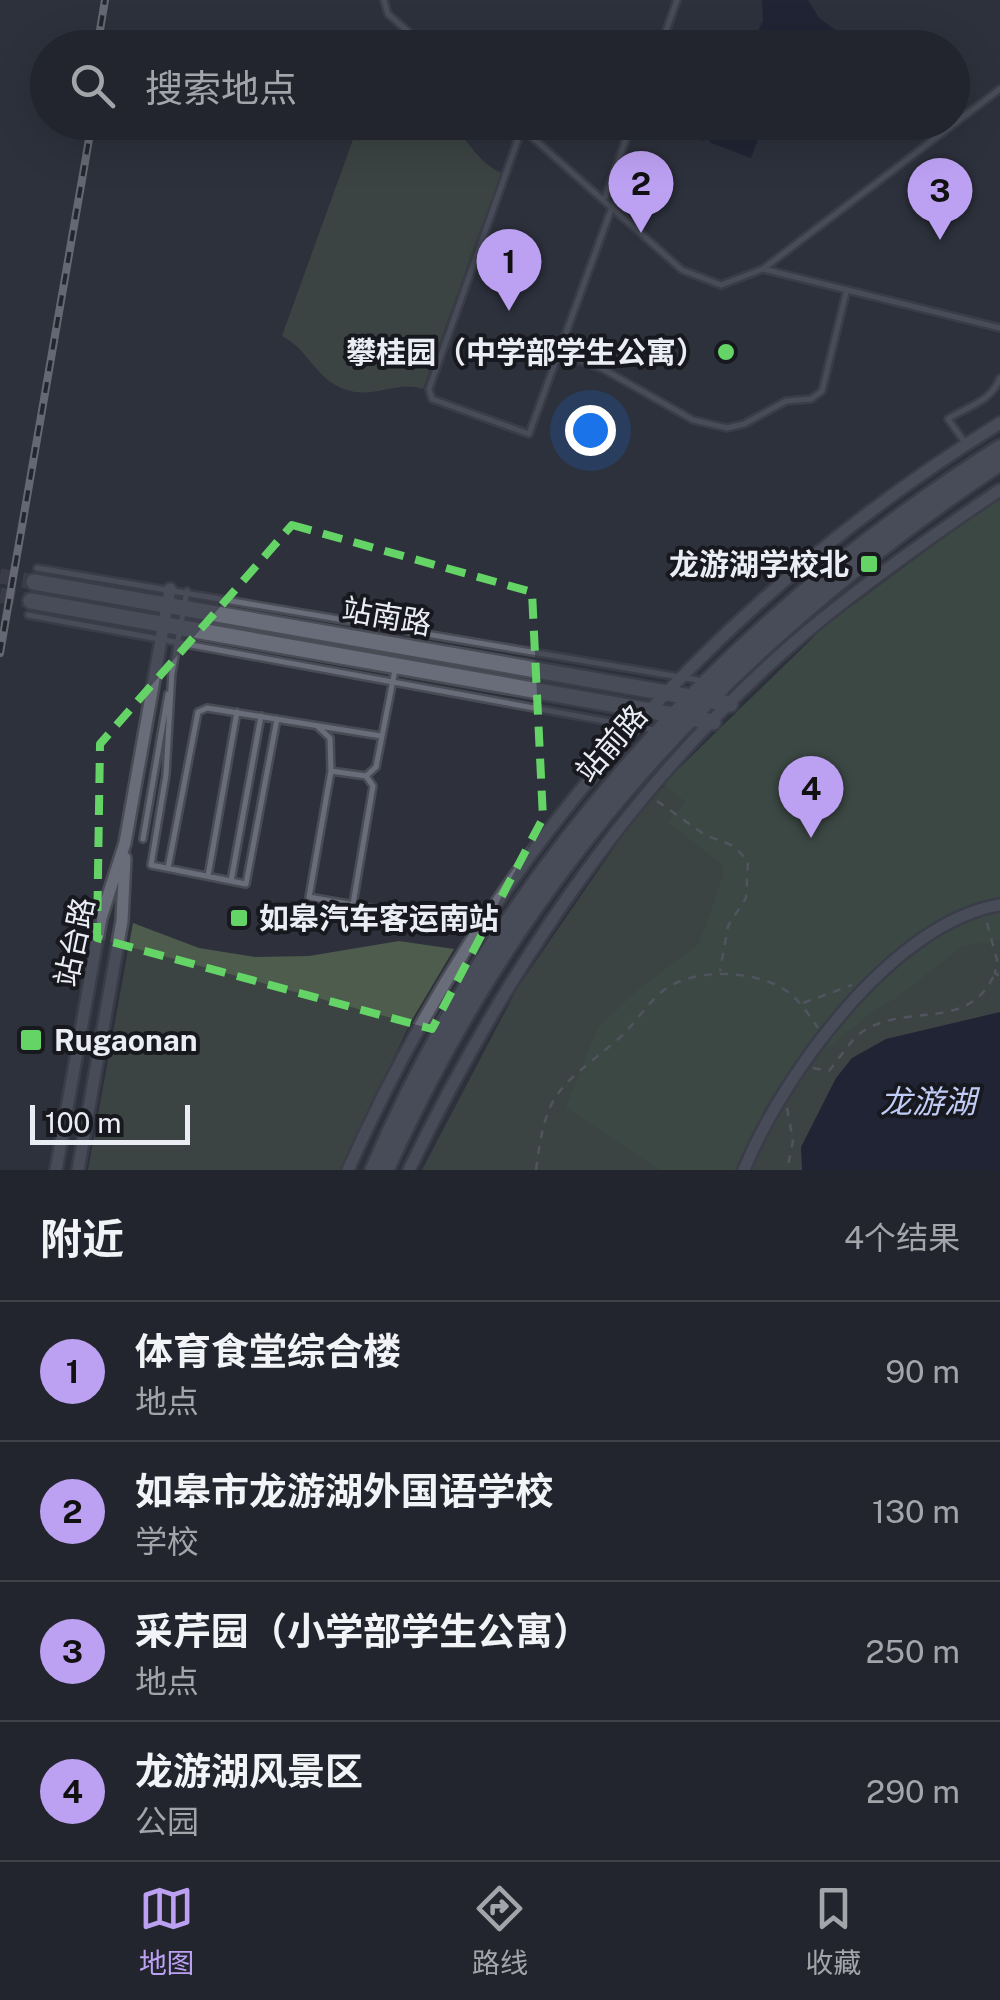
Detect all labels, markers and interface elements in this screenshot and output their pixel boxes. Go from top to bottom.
search box [30,30,970,140]
icon: search [65,58,120,113]
text: 搜索地点 [145,66,297,111]
pin: 2 [608,150,674,233]
pin: 3 [908,158,972,240]
pin: 1 [476,228,542,311]
place label: 攀桂园（中学部学生公寓） [346,334,706,370]
marker: 攀桂园（中学部学生公寓） [715,341,737,363]
your location [565,405,616,456]
place label: 龙游湖学校北 [669,546,849,582]
marker: 龙游湖学校北 [858,553,880,575]
street label: 站南路 [340,590,434,642]
street label: 站前路 [568,697,654,789]
pin: 4 [778,756,844,838]
street label: 站台路 [47,894,101,990]
place label: 如皋汽车客运南站 [259,900,499,936]
marker: 如皋汽车客运南站 [228,907,250,929]
place label: Rugaonan [54,1022,198,1058]
marker: Rugaonan [18,1027,44,1053]
water label: 龙游湖 [880,1083,981,1120]
scale bar [30,1100,190,1144]
text: 100 m [45,1106,122,1139]
text: 附近 [40,1214,124,1263]
text: 4个结果 [844,1219,960,1256]
text: 体育食堂综合楼 [135,1329,401,1374]
text: 1 [66,1353,79,1390]
text: 90 m [885,1353,960,1390]
text: 地点 [135,1383,199,1420]
text: 如皋市龙游湖外国语学校 [135,1469,553,1514]
text: 2 [62,1493,83,1530]
text: 130 m [872,1493,960,1530]
text: 学校 [135,1523,199,1560]
text: 采芹园（小学部学生公寓） [135,1609,591,1654]
text: 3 [62,1633,83,1670]
text: 250 m [865,1633,960,1670]
text: 地点 [135,1663,199,1700]
text: 龙游湖风景区 [135,1749,363,1794]
text: 4 [62,1773,83,1810]
text: 290 m [866,1773,960,1810]
text: 公园 [135,1803,199,1840]
tab: 地图 [139,1881,195,1981]
tab: 路线 [472,1881,528,1981]
tab: 收藏 [805,1881,861,1981]

